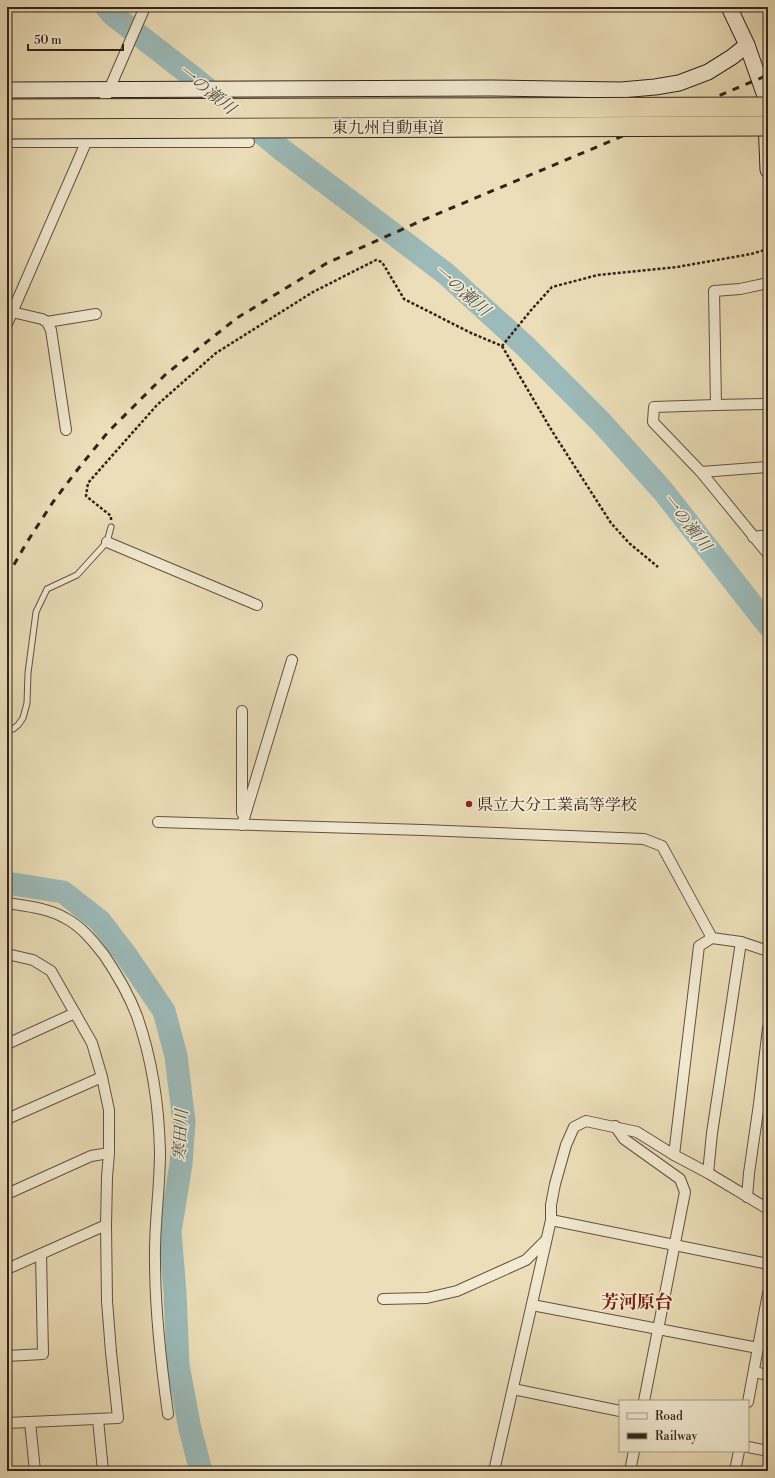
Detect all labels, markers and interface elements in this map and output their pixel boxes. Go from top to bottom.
scale bar [28,26,123,52]
text: 50 m [34,33,62,48]
water label: 一の瀬川 [173,60,241,121]
street label: 東九州自動車道 [332,118,444,138]
water label: 一の瀬川 [428,260,496,323]
water label: 一の瀬川 [657,489,717,558]
place label: 県立大分工業高等学校 [477,795,637,815]
marker: 県立大分工業高等学校 [464,799,474,809]
water label: 寒田川 [169,1107,193,1161]
district label: 芳河原台 [601,1291,673,1314]
legend [619,1400,749,1452]
text: Road [655,1409,683,1424]
text: Railway [655,1429,697,1444]

